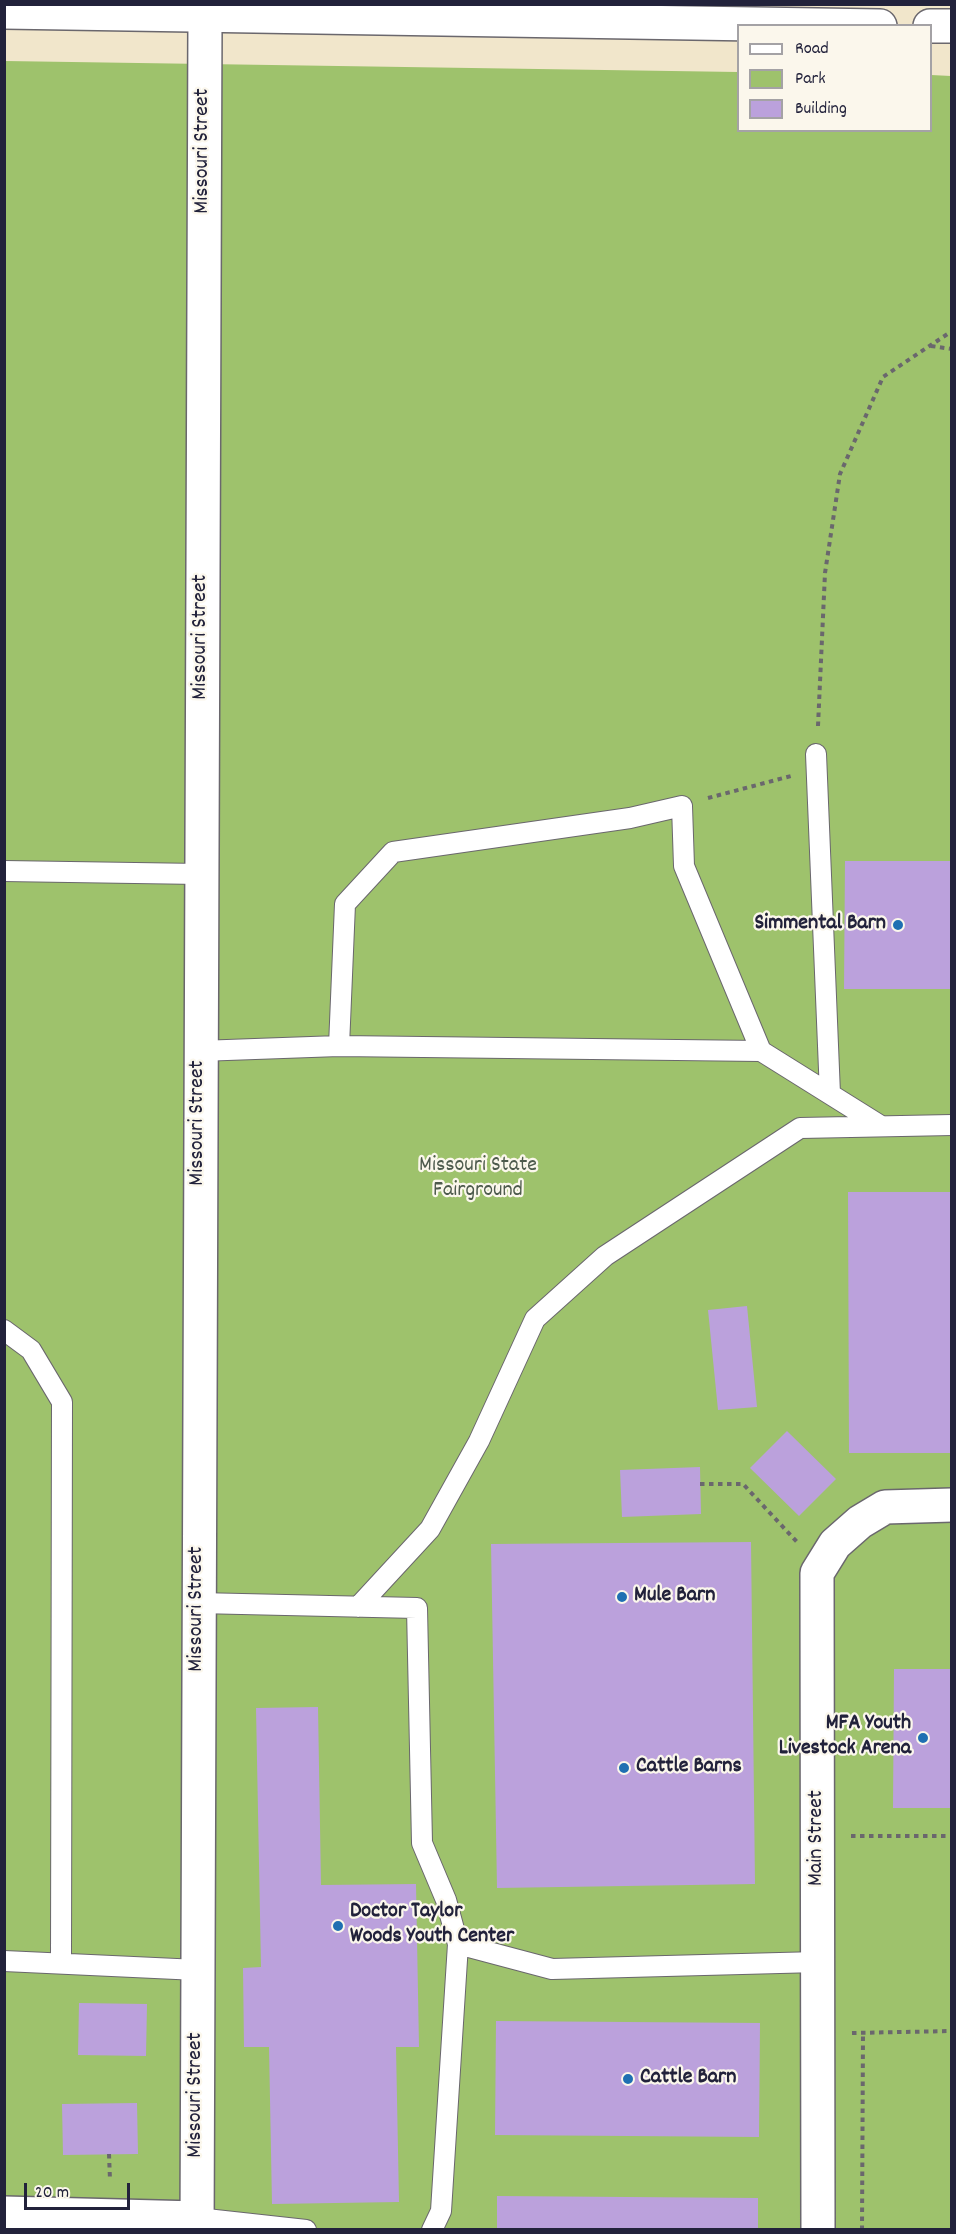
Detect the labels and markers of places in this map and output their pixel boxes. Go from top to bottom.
place label: Simmental Barn [754,912,886,938]
marker: Simmental Barn [891,918,905,932]
place label: Mule Barn [634,1584,715,1610]
marker: Mule Barn [615,1590,629,1604]
place label: MFA Youth Livestock Arena [779,1712,911,1764]
marker: MFA Youth Livestock Arena [916,1731,930,1745]
place label: Cattle Barns [636,1755,742,1781]
marker: Cattle Barns [617,1761,631,1775]
place label: Doctor Taylor Woods Youth Center [350,1900,514,1952]
marker: Doctor Taylor Woods Youth Center [331,1919,345,1933]
place label: Cattle Barn [640,2066,736,2092]
marker: Cattle Barn [621,2072,635,2086]

